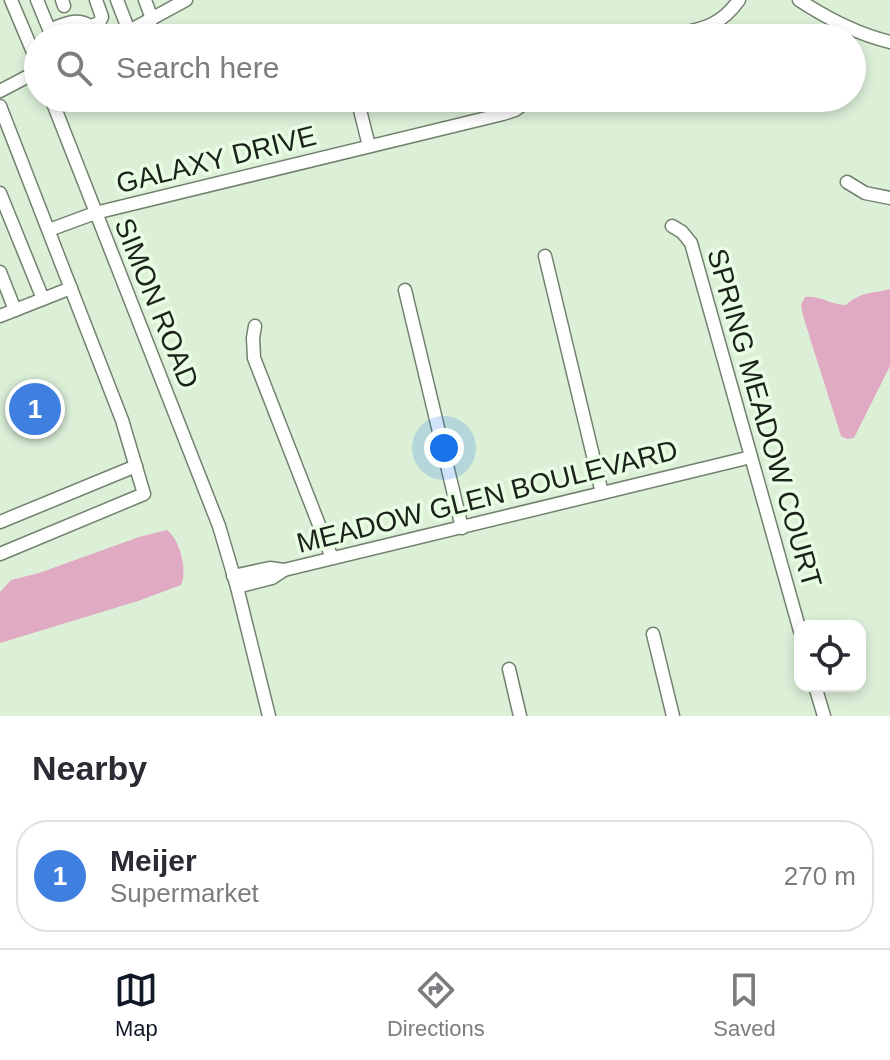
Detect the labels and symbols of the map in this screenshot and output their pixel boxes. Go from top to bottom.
street label: GALAXY DRIVE [113,120,319,199]
street label: SIMON ROAD [108,214,205,393]
street label: SPRING MEADOW COURT [701,245,828,591]
pin: 1 [9,379,61,439]
your location [424,428,464,468]
street label: MEADOW GLEN BOULEVARD [293,434,681,559]

